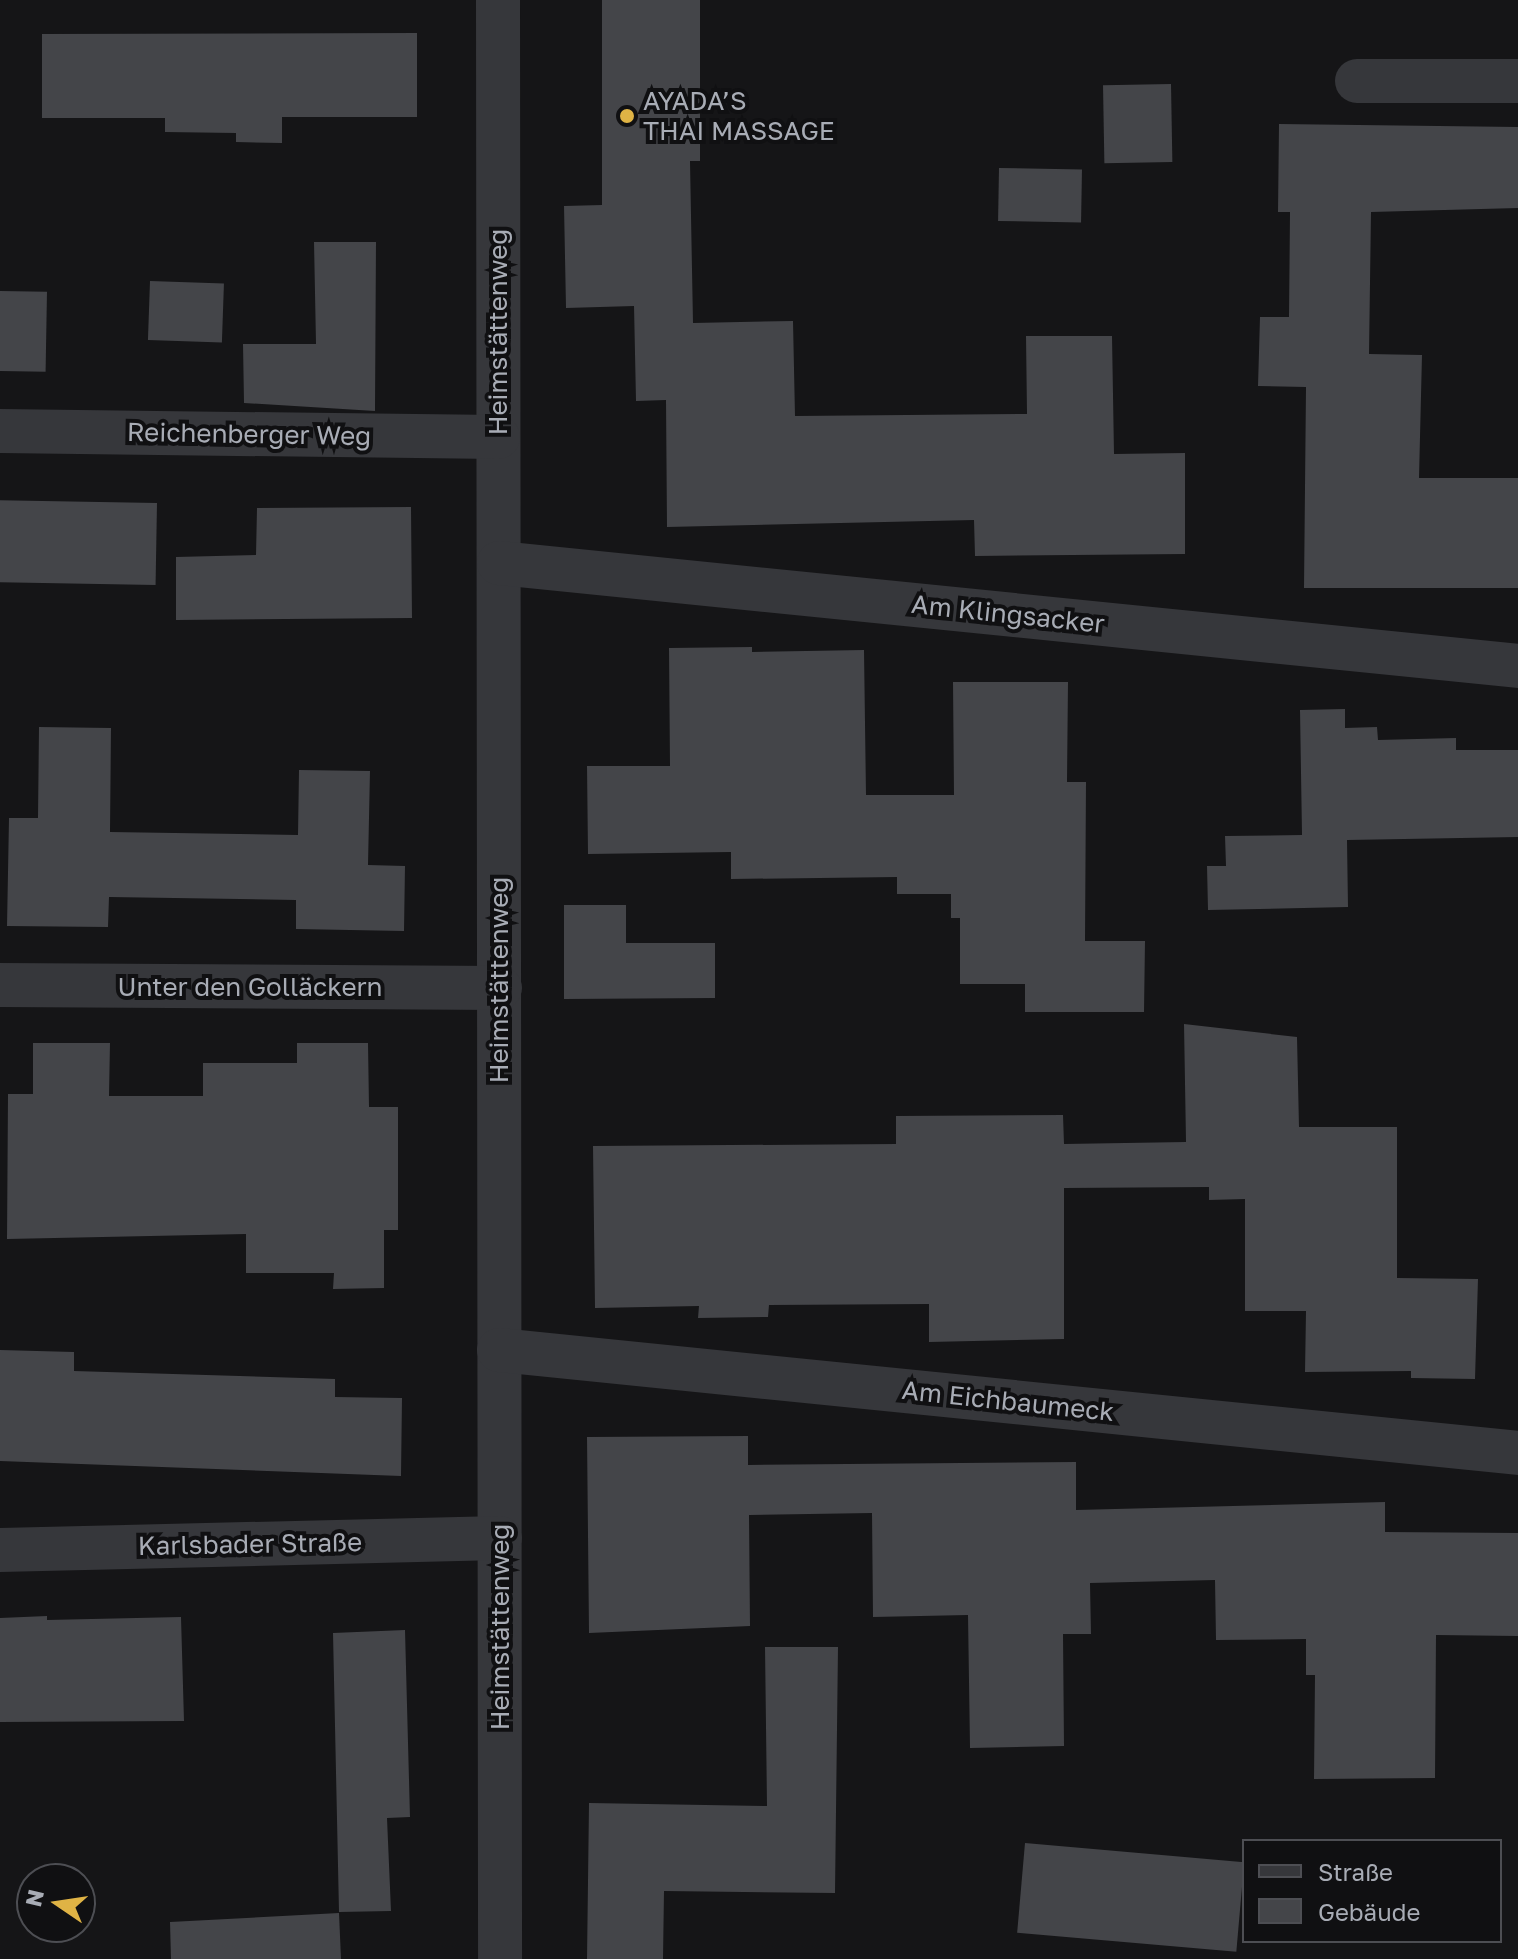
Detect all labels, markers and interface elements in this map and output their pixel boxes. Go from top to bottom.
place label: AYADA’S THAI MASSAGE [643,85,835,146]
marker: AYADA’S THAI MASSAGE [618,107,636,125]
street label: Heimstättenweg [482,229,514,435]
street label: Reichenberger Weg [127,416,371,452]
street label: Am Klingsacker [910,588,1106,640]
street label: Heimstättenweg [483,877,515,1083]
street label: Unter den Golläckern [117,971,383,1003]
street label: Am Eichbaumeck [900,1374,1116,1428]
street label: Heimstättenweg [484,1524,516,1730]
street label: Karlsbader Straße [138,1526,362,1562]
legend [1242,1839,1502,1943]
text: Straße [1318,1857,1393,1886]
north arrow [16,1863,96,1943]
text: N [19,1887,49,1909]
text: Gebäude [1318,1897,1420,1926]

